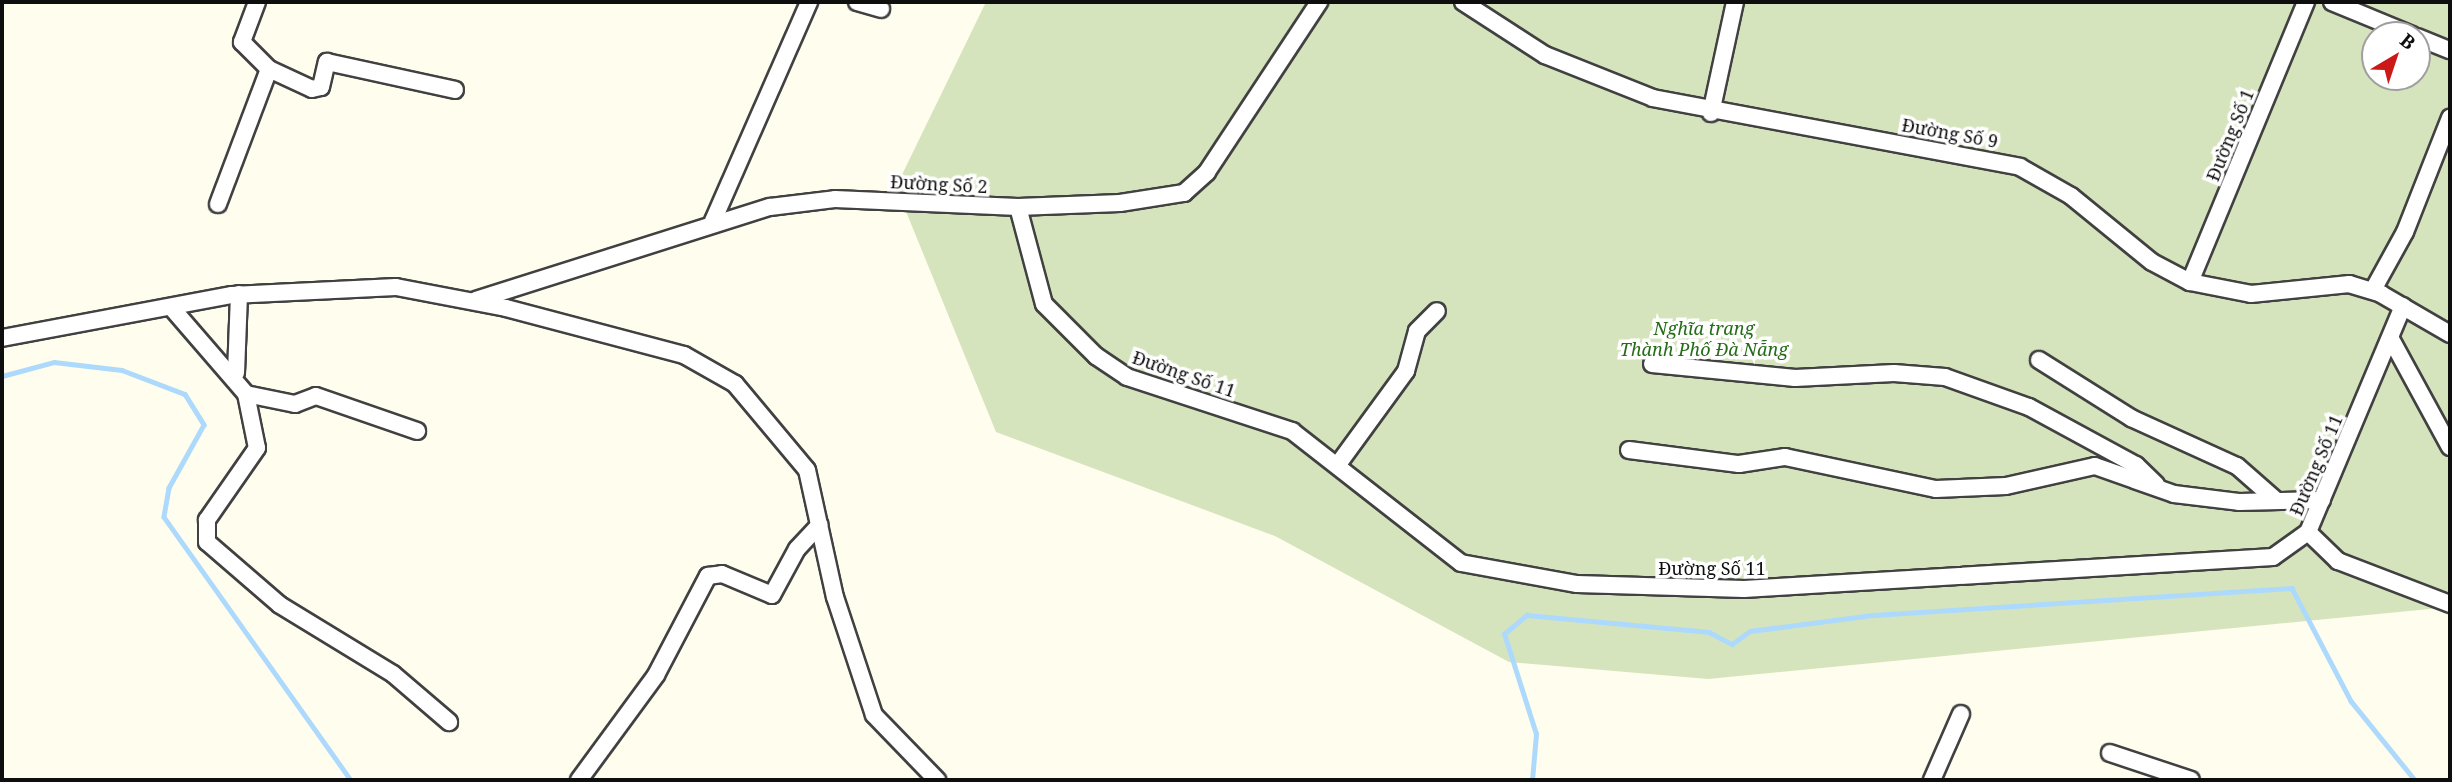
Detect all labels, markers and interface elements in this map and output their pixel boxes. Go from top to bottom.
north arrow [2361,21,2431,91]
text: B [2395,27,2421,55]
street label: Đường Số 1 [2202,86,2258,184]
street label: Đường Số 9 [1900,114,2000,152]
street label: Đường Số 2 [890,171,988,197]
park label: Nghĩa trang Thành Phố Đà Nẵng [1620,318,1788,360]
street label: Đường Số 11 [1130,346,1238,402]
street label: Đường Số 11 [2285,411,2347,519]
street label: Đường Số 11 [1658,557,1766,579]

